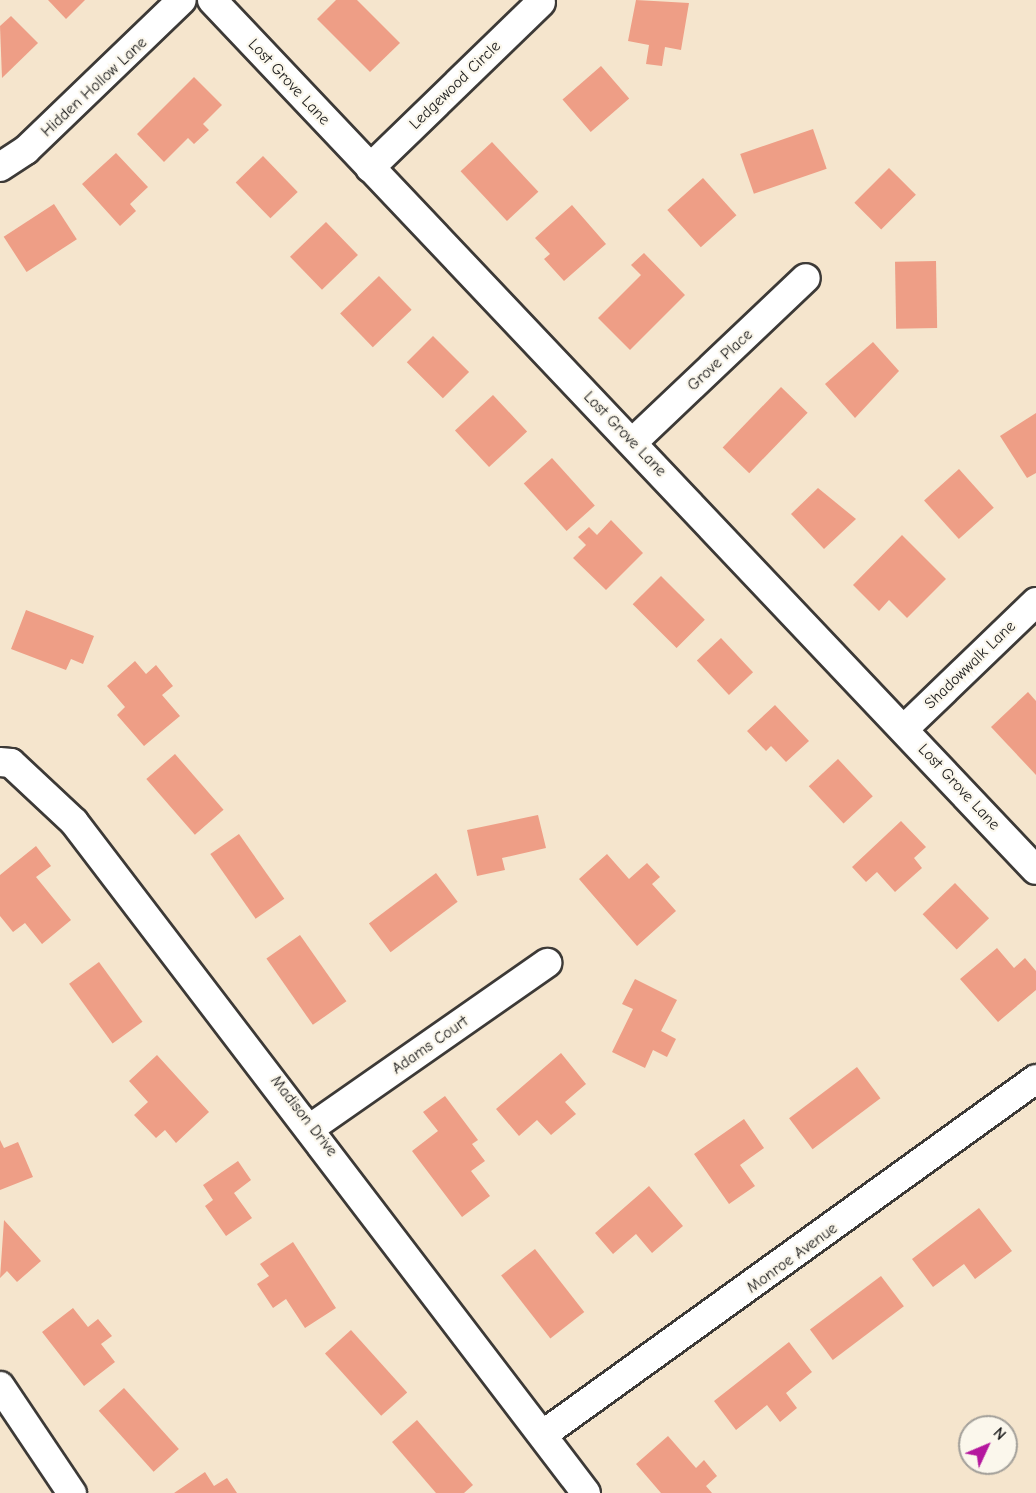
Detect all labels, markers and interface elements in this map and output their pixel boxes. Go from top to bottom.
street label: Hidden Hollow Lane [37,33,151,141]
street label: Lost Grove Lane [244,35,334,129]
street label: Ledgewood Circle [405,37,505,133]
street label: Grove Place [683,325,757,395]
street label: Lost Grove Lane [580,387,670,481]
street label: Shadowwalk Lane [921,617,1019,713]
street label: Lost Grove Lane [914,740,1004,834]
street label: Adams Court [388,1012,472,1078]
street label: Madison Drive [266,1072,342,1160]
street label: Monroe Avenue [743,1219,841,1297]
north arrow [958,1415,1018,1475]
text: N [989,1424,1010,1444]

